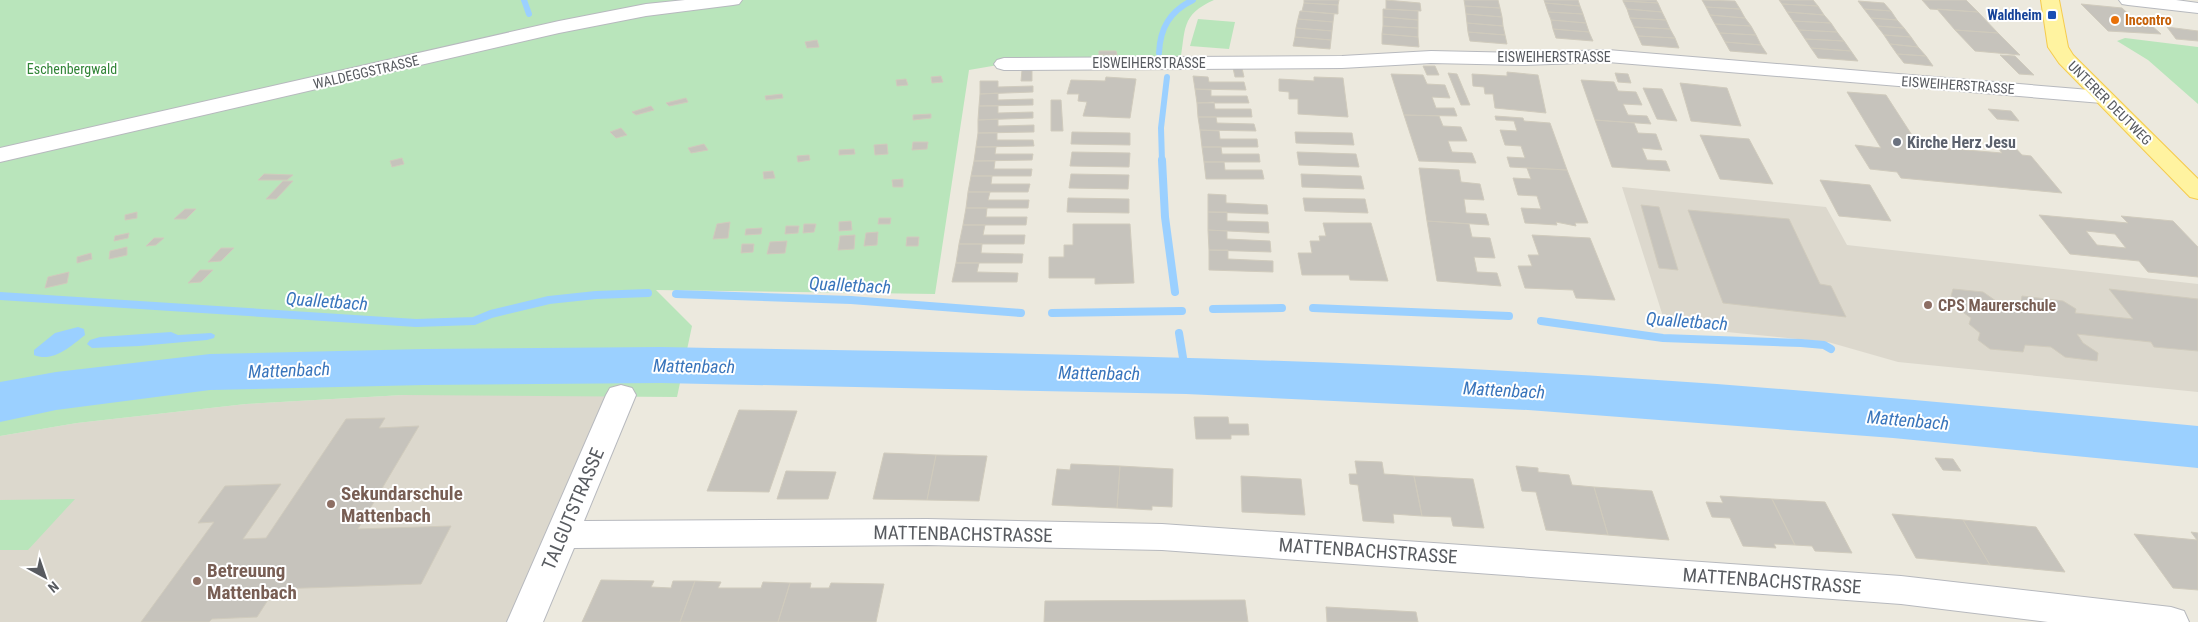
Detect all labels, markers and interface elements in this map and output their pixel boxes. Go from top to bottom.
place label: Waldheim [1987,7,2042,23]
marker: Waldheim [2046,9,2058,21]
place label: Incontro [2125,12,2172,28]
marker: Incontro [2109,14,2121,26]
street label: EISWEIHERSTRASSE [1497,49,1611,65]
street label: WALDEGGSTRASSE [312,52,421,92]
street label: EISWEIHERSTRASSE [1092,55,1206,71]
street label: UNTERER DEUTWEG [2065,58,2155,148]
park label: Eschenbergwald [27,61,117,77]
street label: EISWEIHERSTRASSE [1901,73,2015,97]
place label: Kirche Herz Jesu [1907,133,2016,152]
marker: Kirche Herz Jesu [1891,136,1903,148]
water label: Qualletbach [808,272,892,298]
water label: Qualletbach [285,288,369,314]
place label: CPS Maurerschule [1938,296,2057,315]
marker: CPS Maurerschule [1922,299,1934,311]
water label: Qualletbach [1645,308,1729,334]
water label: Mattenbach [653,355,735,377]
water label: Mattenbach [248,358,330,382]
water label: Mattenbach [1058,362,1140,384]
water label: Mattenbach [1462,377,1546,403]
water label: Mattenbach [1866,406,1950,434]
street label: TALGUTSTRASSE [537,445,609,573]
place label: Sekundarschule Mattenbach [341,482,463,527]
marker: Sekundarschule Mattenbach [325,498,337,510]
street label: MATTENBACHSTRASSE [873,521,1053,547]
street label: MATTENBACHSTRASSE [1278,533,1458,569]
north arrow [20,552,70,602]
place label: Betreuung Mattenbach [207,559,297,604]
street label: MATTENBACHSTRASSE [1682,563,1862,599]
marker: Betreuung Mattenbach [191,575,203,587]
text: N [45,578,62,596]

